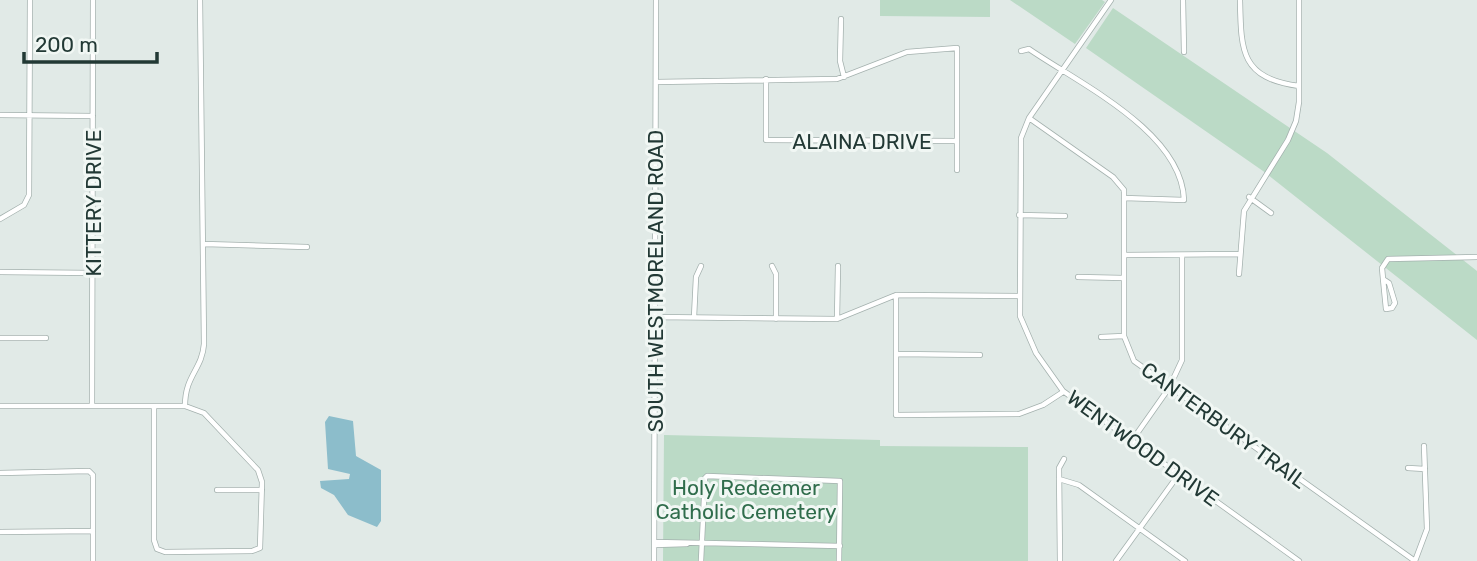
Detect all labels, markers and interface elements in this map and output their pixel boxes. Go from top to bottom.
scale bar [24,21,158,65]
text: 200 m [35,32,98,57]
street label: KITTERY DRIVE [81,129,106,277]
street label: ALAINA DRIVE [792,129,932,154]
street label: SOUTH WESTMORELAND ROAD [643,130,668,432]
street label: CANTERBURY TRAIL [1136,357,1312,493]
street label: WENTWOOD DRIVE [1062,385,1224,511]
park label: Holy Redeemer Catholic Cemetery [655,475,837,524]

